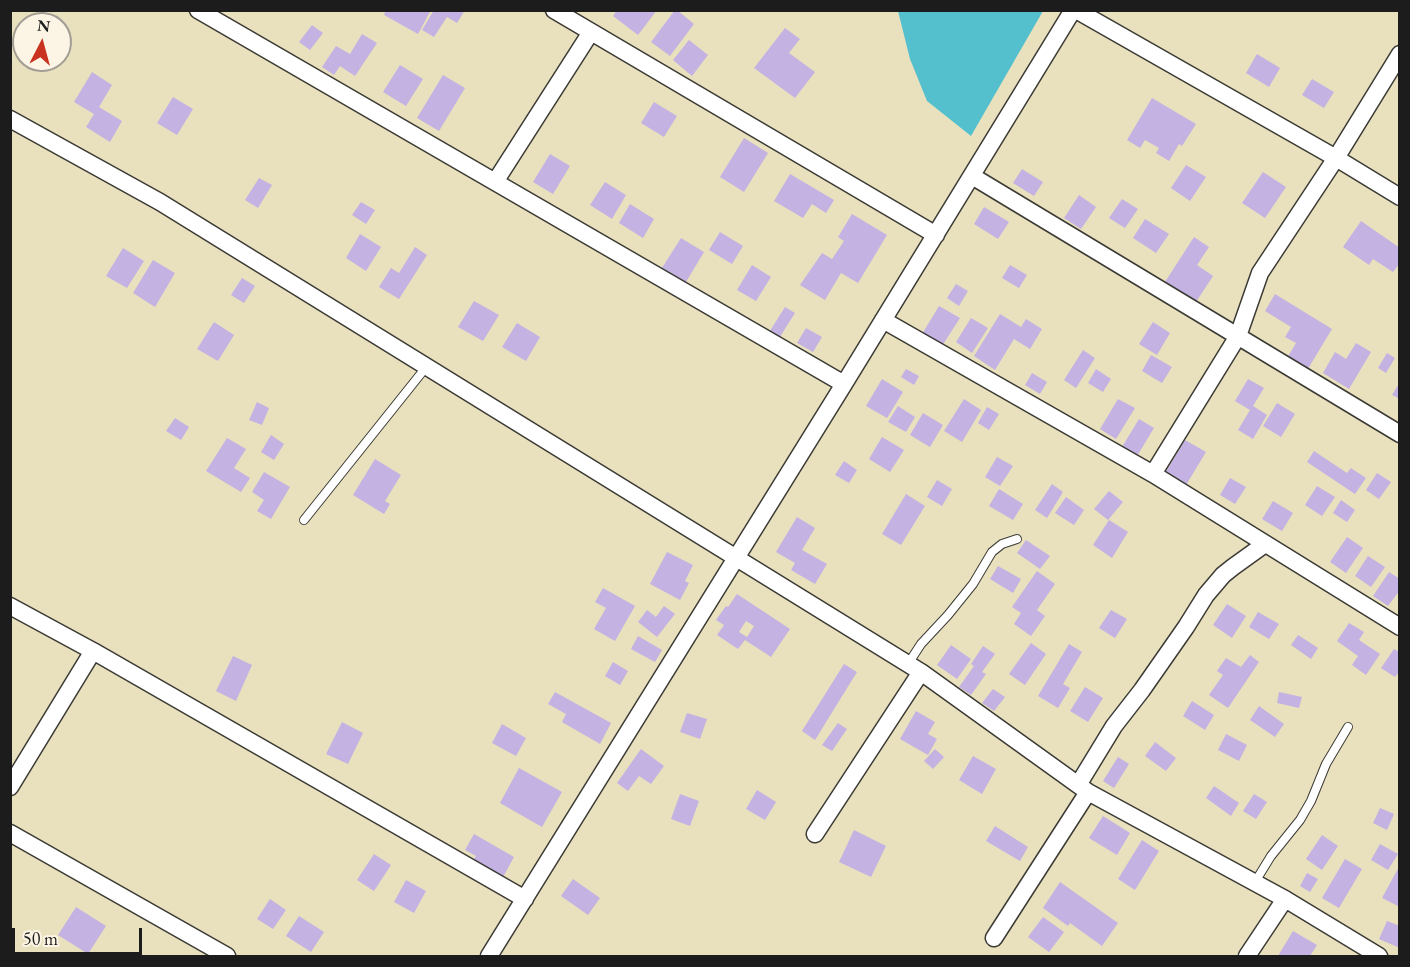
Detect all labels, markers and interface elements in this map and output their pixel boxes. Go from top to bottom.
north arrow [12,12,72,72]
text: N [36,14,51,37]
scale bar [15,916,146,954]
text: 50 m [23,927,58,950]

